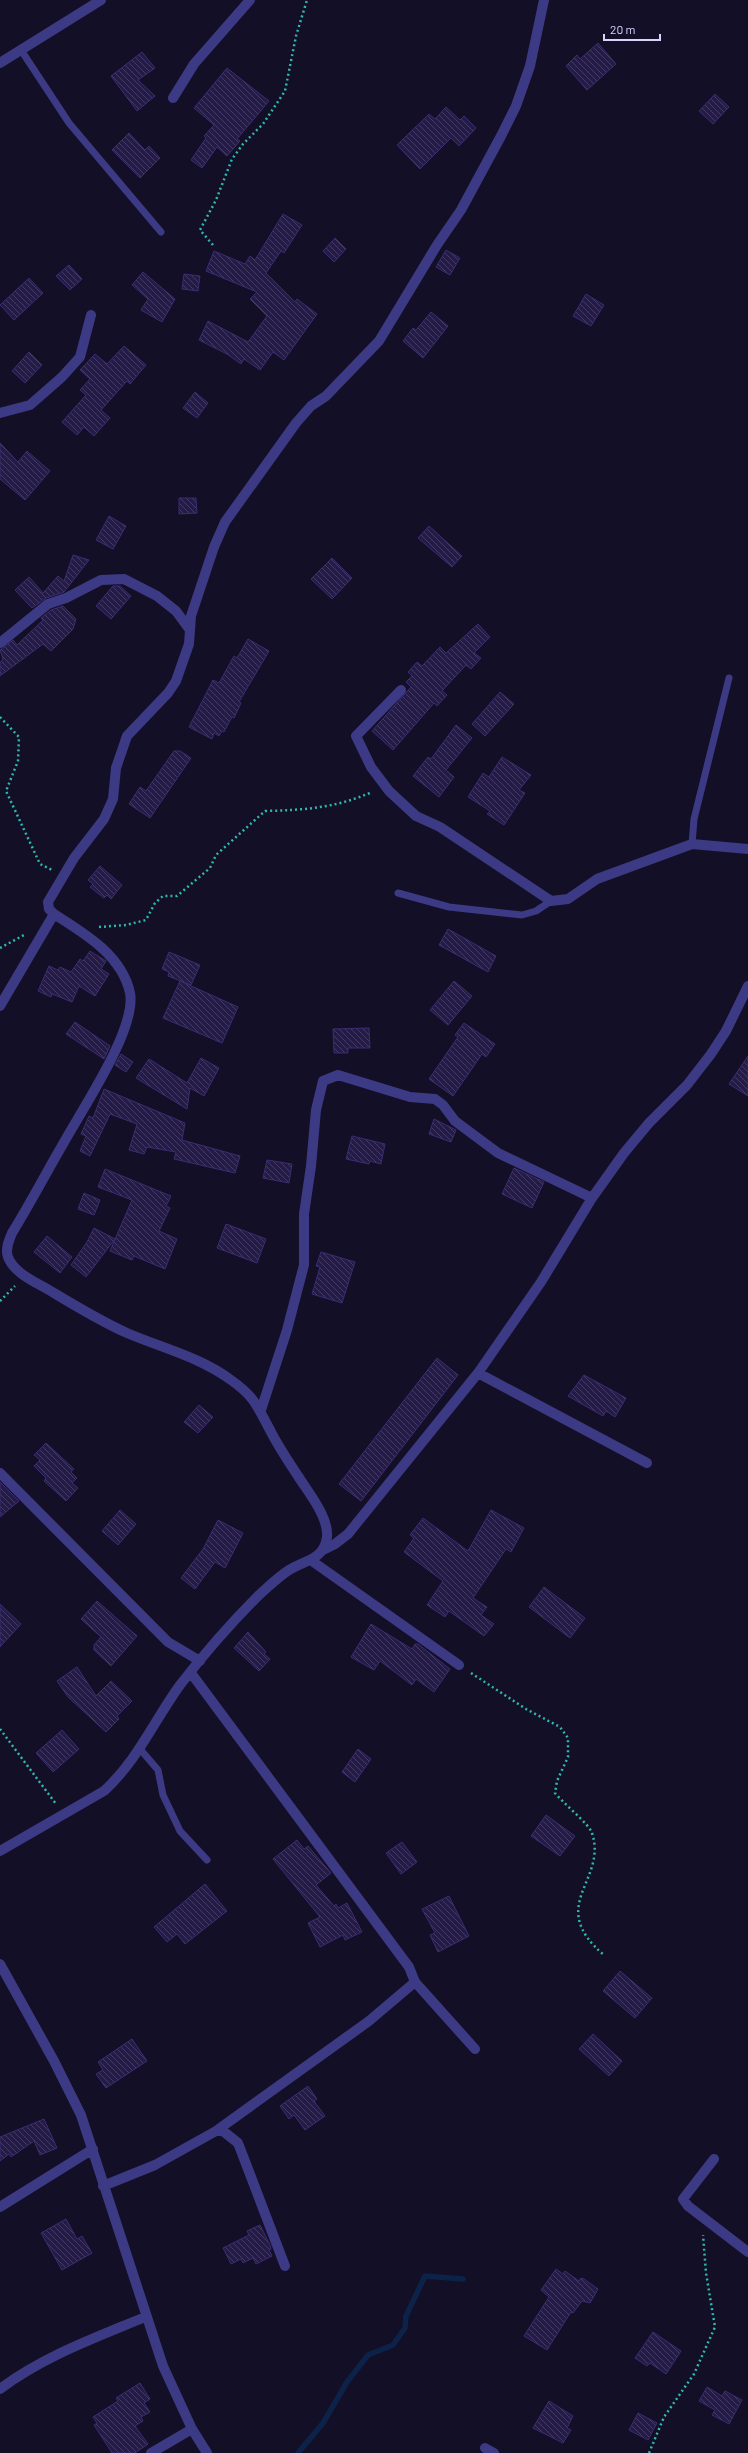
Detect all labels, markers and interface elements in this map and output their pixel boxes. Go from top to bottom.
scale bar [604,16,660,42]
text: 20 m [610,22,636,36]

